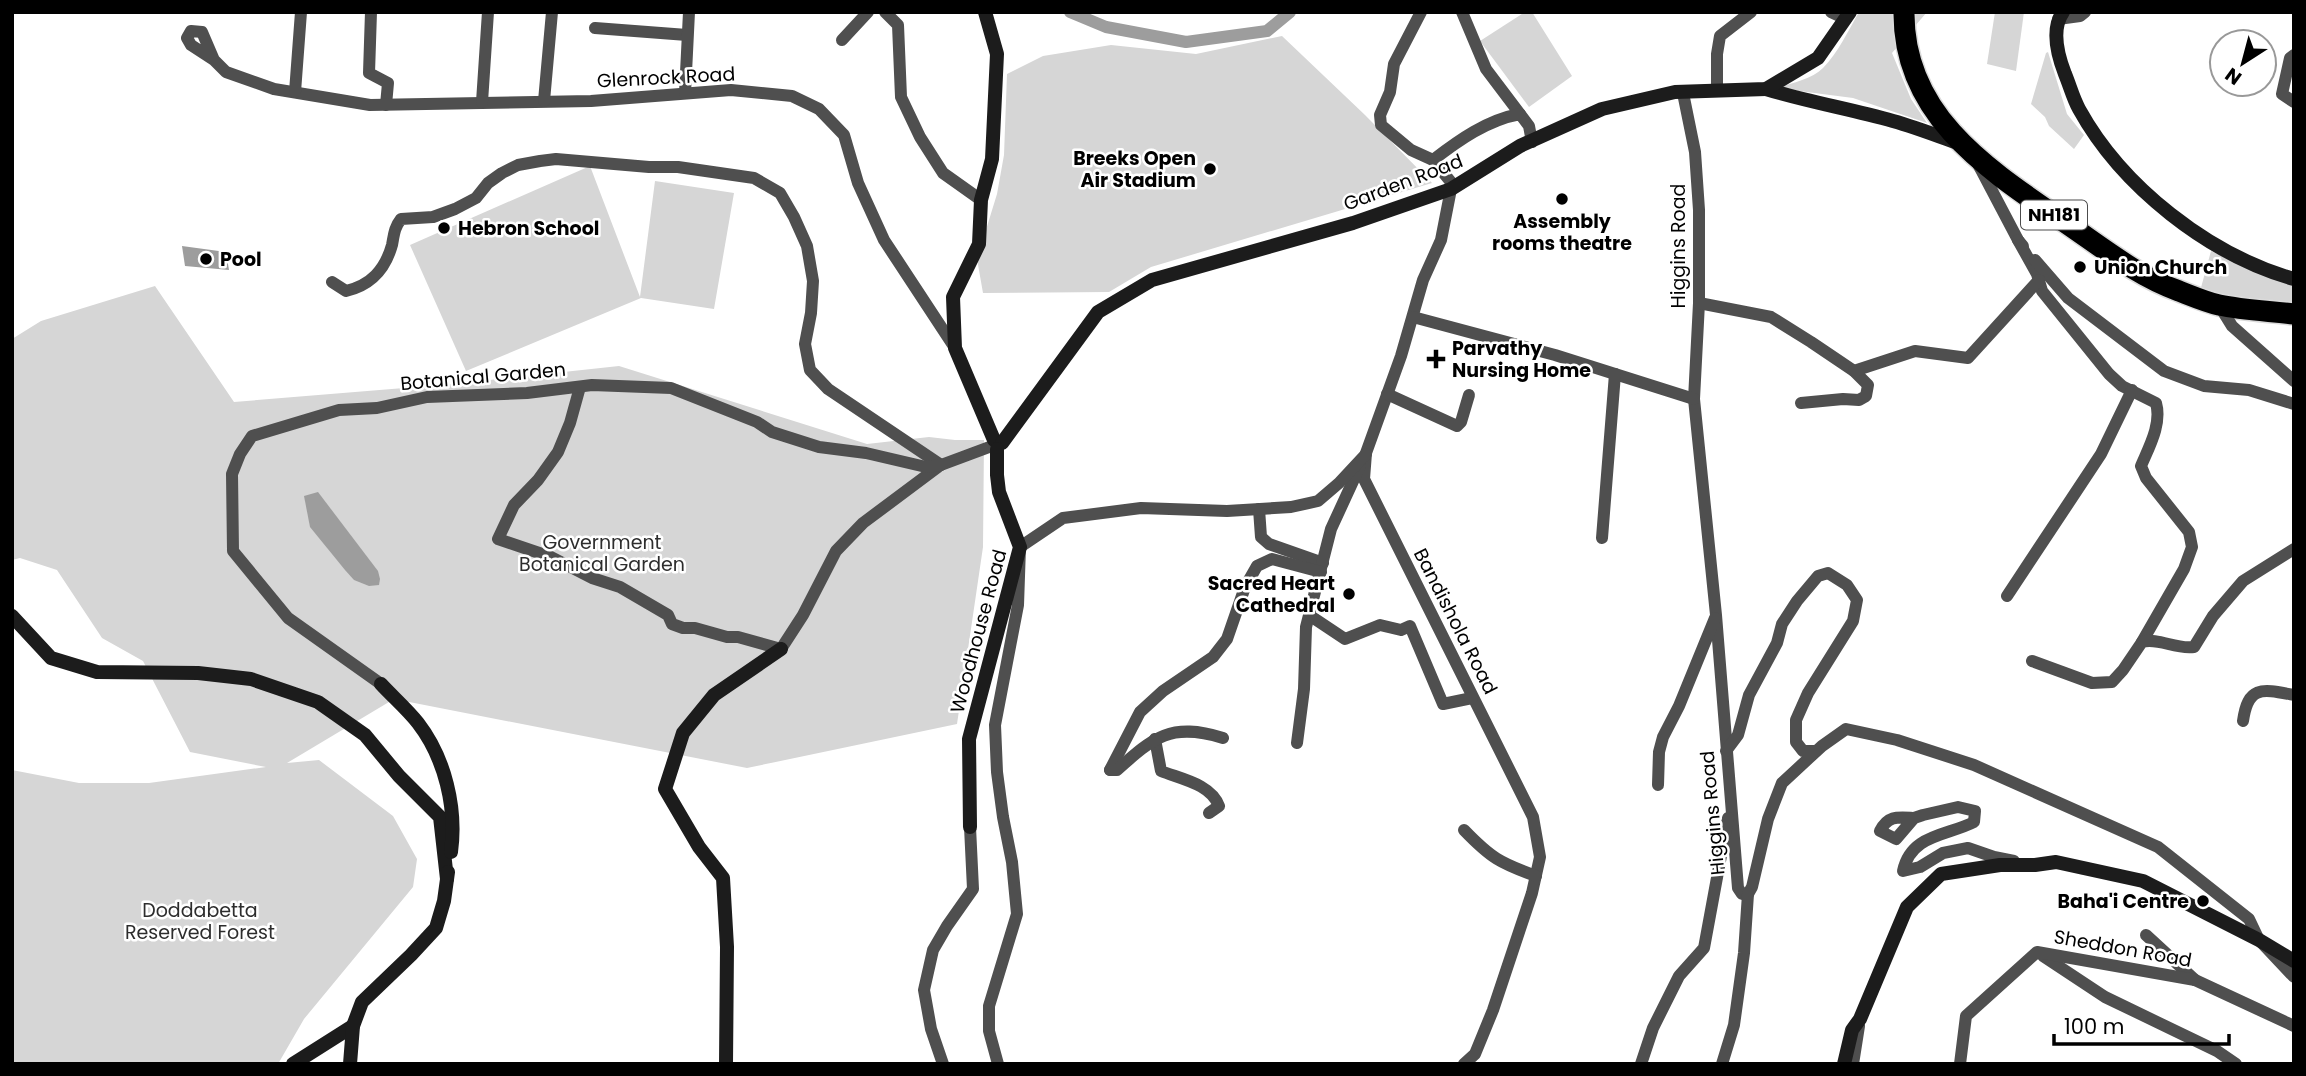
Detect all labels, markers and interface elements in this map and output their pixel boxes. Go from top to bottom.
north arrow [2208,28,2278,98]
street label: Glenrock Road [596,60,736,95]
text: N [2220,61,2247,91]
place label: Breeks Open Air Stadium [1073,145,1196,194]
street label: Garden Road [1340,147,1467,218]
marker: Breeks Open Air Stadium [1202,161,1218,177]
street label: Higgins Road [1665,184,1692,308]
marker: Assembly rooms theatre [1554,191,1570,207]
road number: NH181 [2021,200,2087,230]
place label: Assembly rooms theatre [1492,208,1632,257]
place label: Hebron School [458,215,599,242]
marker: Hebron School [436,220,452,236]
place label: Pool [220,246,262,273]
marker: Pool [198,251,214,267]
place label: Union Church [2094,254,2227,281]
marker: Union Church [2072,259,2088,275]
place label: Parvathy Nursing Home [1452,335,1591,384]
marker: Parvathy Nursing Home [1426,349,1446,369]
street label: Botanical Garden [399,356,567,397]
park label: Government Botanical Garden [519,529,685,578]
street label: Bandishola Road [1407,544,1504,699]
street label: Woodhouse Road [944,546,1013,716]
place label: Sacred Heart Cathedral [1208,570,1335,619]
marker: Sacred Heart Cathedral [1341,586,1357,602]
street label: Higgins Road [1694,750,1731,876]
place label: Baha'i Centre [2058,888,2189,915]
marker: Baha'i Centre [2195,893,2211,909]
park label: Doddabetta Reserved Forest [125,897,275,946]
street label: Sheddon Road [2052,923,2194,974]
scale bar [2054,1002,2229,1046]
text: 100 m [2064,1012,2124,1041]

